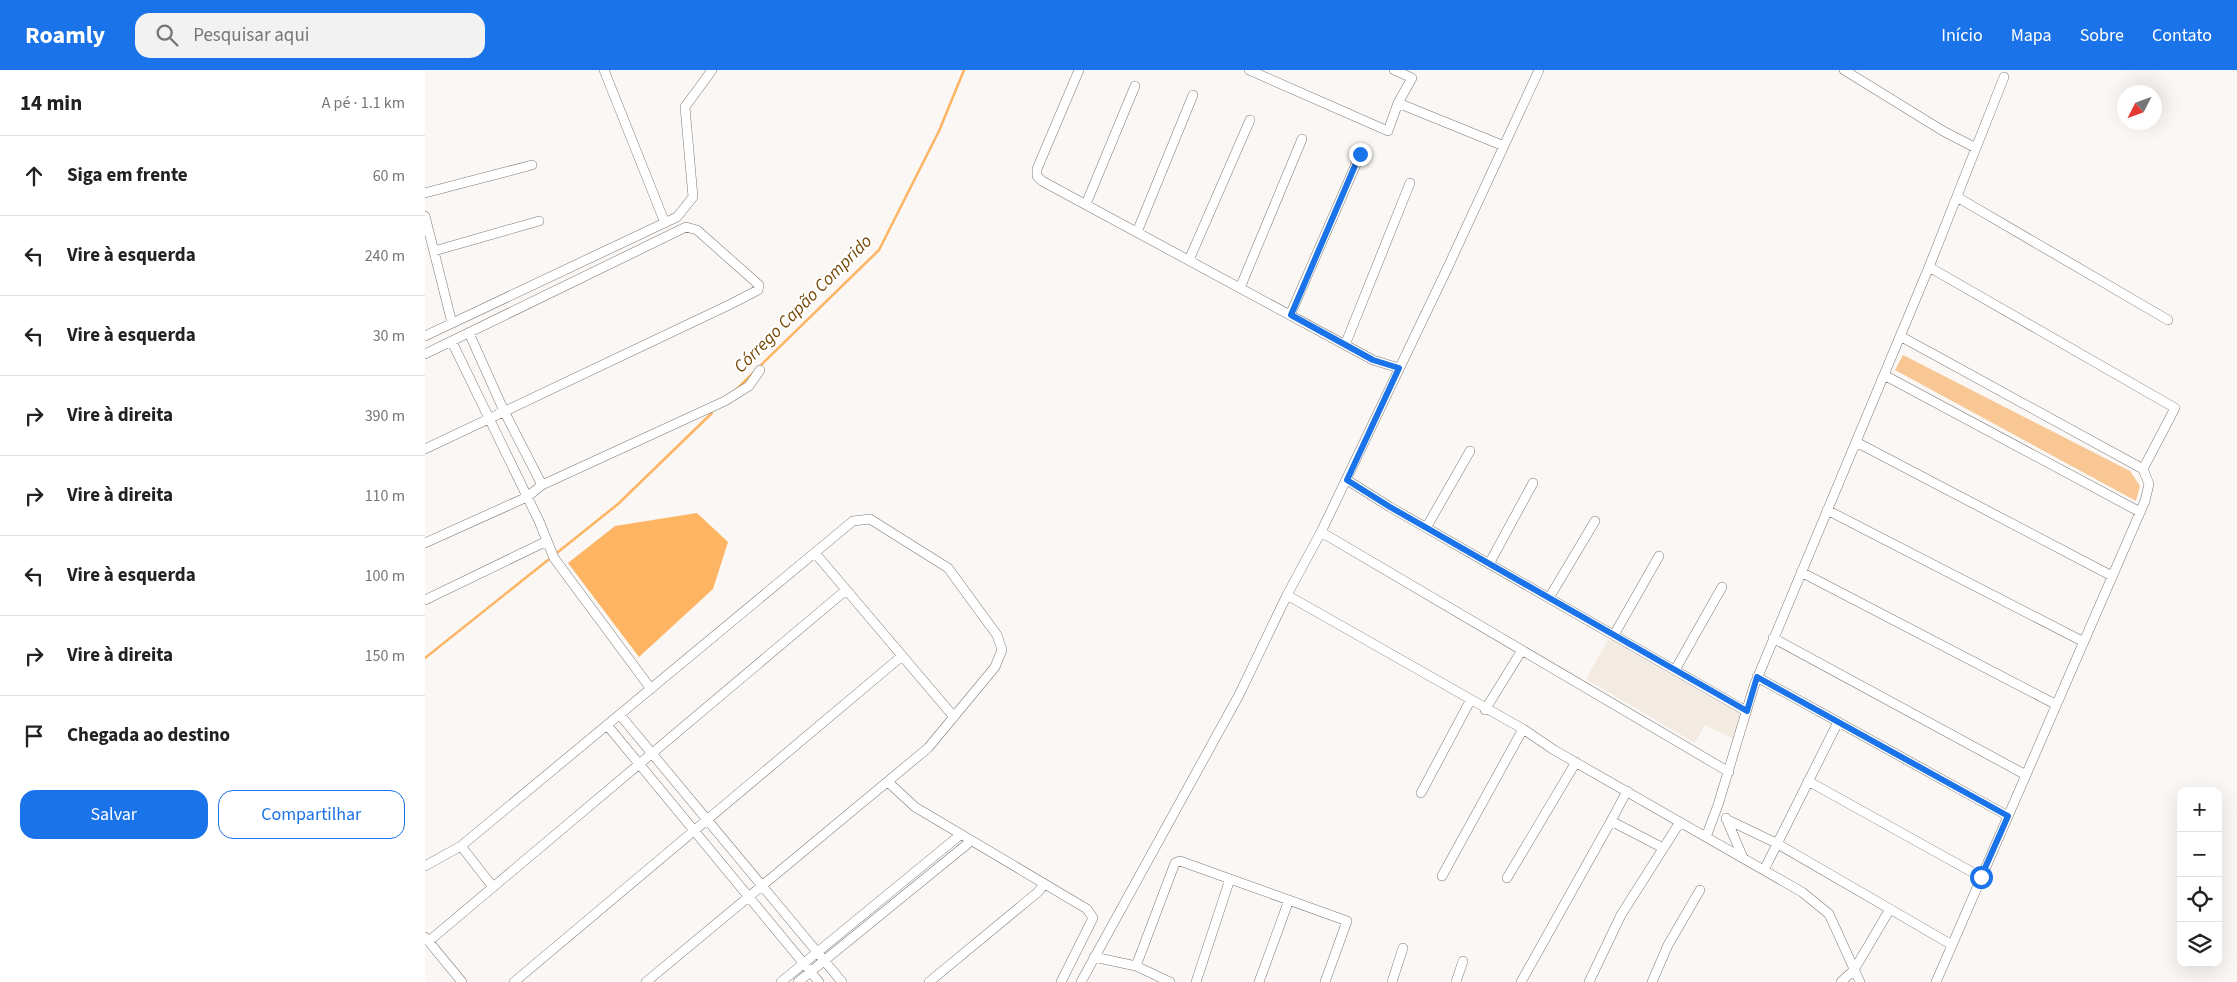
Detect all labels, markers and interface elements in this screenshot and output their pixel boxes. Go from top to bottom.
search box [135,13,485,58]
text: Roamly [25,18,105,53]
icon: search [153,21,181,49]
text: Pesquisar aqui [193,22,309,49]
text: Início [1941,23,1983,48]
text: Mapa [2011,23,2052,48]
text: Sobre [2080,23,2124,48]
text: Contato [2152,23,2212,48]
north arrow [2117,85,2162,130]
text: 14 min [20,88,82,118]
text: A pé · 1.1 km [322,92,405,114]
route end [1349,143,1372,166]
icon: ahead [20,162,48,190]
text: Siga em frente [67,162,188,189]
text: 60 m [373,165,405,187]
water label: Córrego Capão Comprido [728,229,878,379]
icon: left [20,242,48,270]
text: Vire à esquerda [67,242,196,269]
text: 240 m [365,245,405,267]
icon: left [20,322,48,350]
text: Vire à esquerda [67,322,196,349]
text: 30 m [373,325,405,347]
icon: right [20,402,48,430]
text: Vire à direita [67,402,173,429]
text: 390 m [365,405,405,427]
icon: right [20,482,48,510]
text: Vire à direita [67,482,173,509]
text: 110 m [365,485,405,507]
icon: left [20,562,48,590]
text: Vire à esquerda [67,562,196,589]
text: 100 m [365,565,405,587]
icon: right [20,642,48,670]
text: Vire à direita [67,642,173,669]
text: 150 m [365,645,405,667]
icon: arrive [20,722,48,750]
text: Chegada ao destino [67,722,230,749]
map controls [2177,787,2222,967]
button: + [2177,787,2222,832]
button: Salvar [20,790,208,839]
button: Compartilhar [218,790,405,839]
button: − [2177,832,2222,877]
route start [1970,866,1993,889]
button: locate [2177,877,2222,922]
button: layers [2177,922,2222,967]

